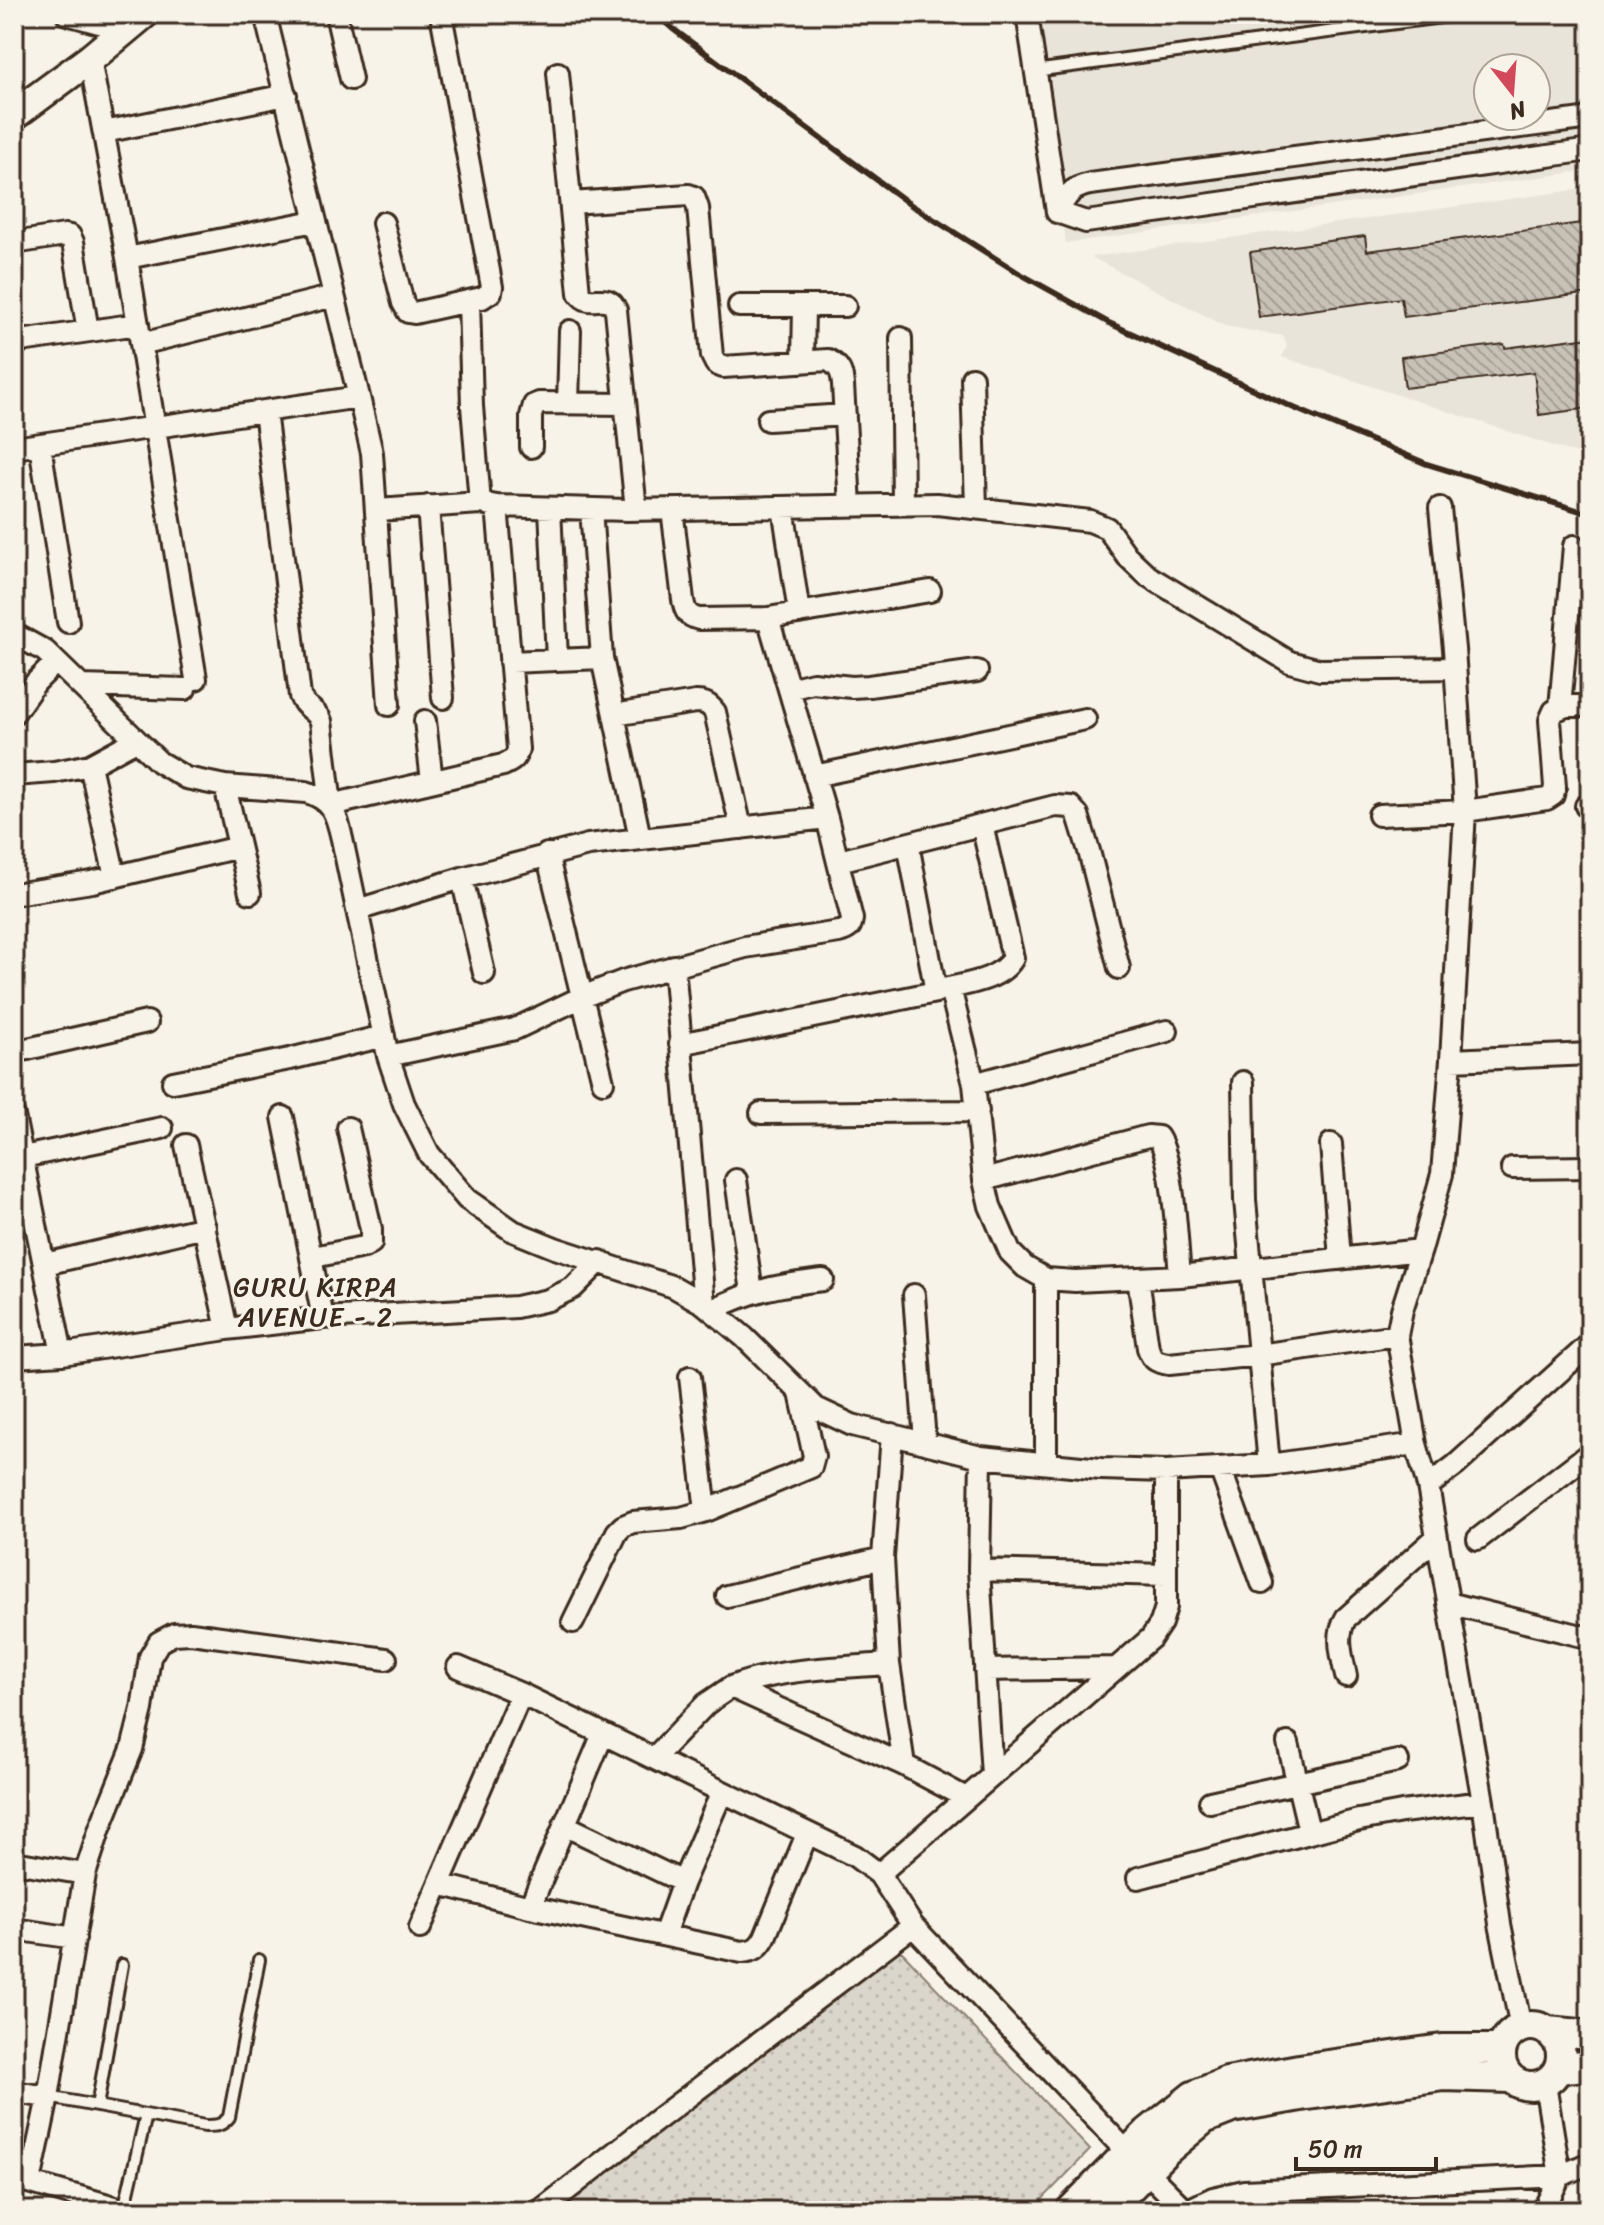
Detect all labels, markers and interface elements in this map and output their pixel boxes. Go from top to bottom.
north arrow [1472,52,1552,132]
text: N [1504,89,1532,132]
district label: GURU KIRPA AVENUE - 2 [233,1264,399,1340]
scale bar [1296,2121,1436,2171]
text: 50 m [1308,2128,1363,2170]

